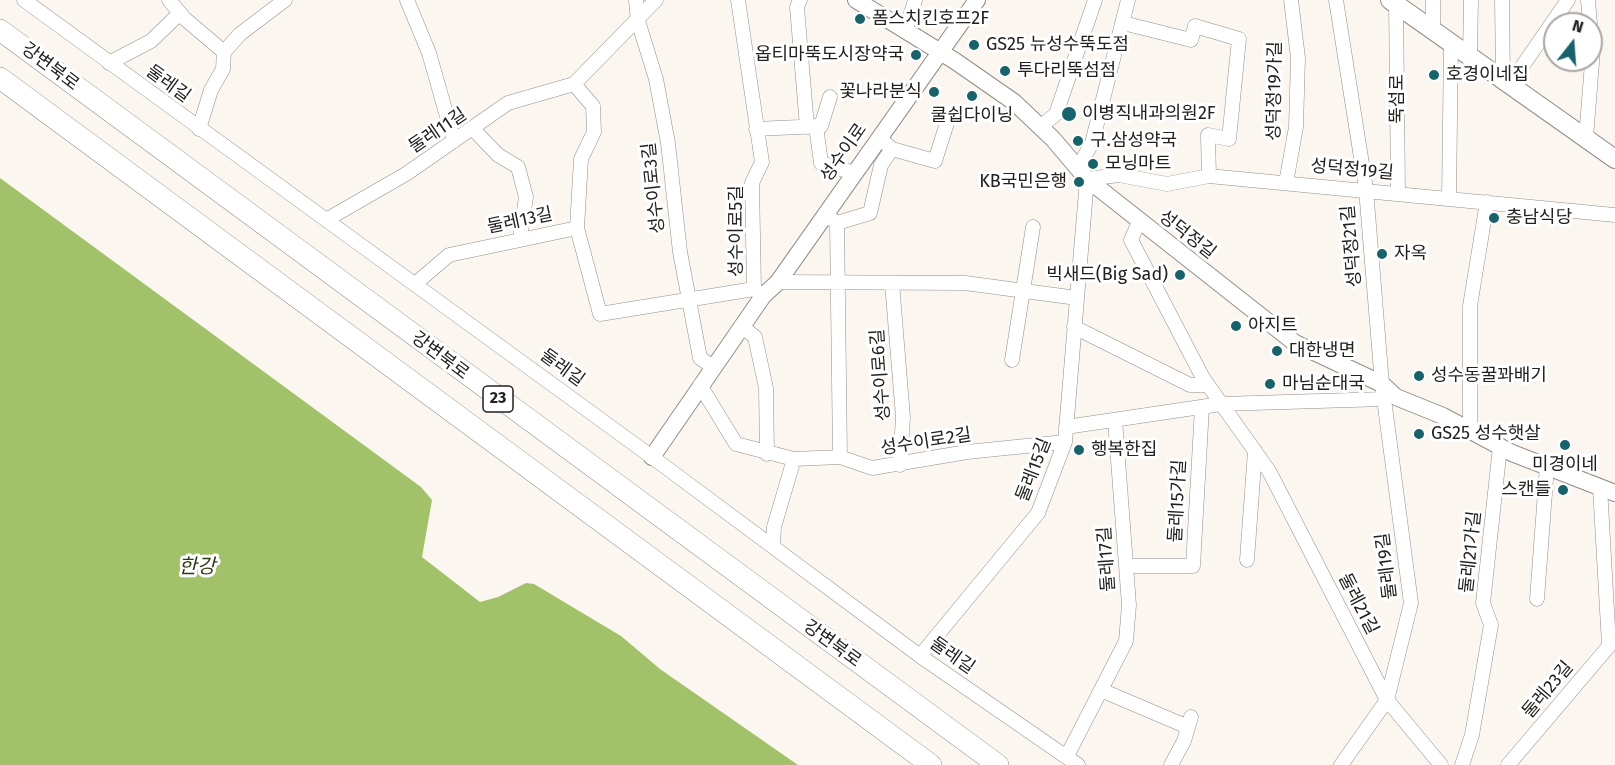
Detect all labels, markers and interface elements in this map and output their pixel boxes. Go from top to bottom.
place label: 폼스치킨호프2F [872,8,989,30]
marker: 폼스치킨호프2F [853,12,867,26]
north arrow [1543,12,1603,72]
text: N [1570,16,1586,37]
place label: GS25 뉴성수뚝도점 [986,34,1129,56]
street label: 강변북로 [17,38,83,96]
marker: GS25 뉴성수뚝도점 [967,38,981,52]
street label: 성덕정19가길 [1263,41,1287,141]
place label: 옵티마뚝도시장약국 [755,44,904,66]
marker: 옵티마뚝도시장약국 [909,48,923,62]
place label: 투다리뚝섬점 [1017,60,1116,82]
street label: 둘레길 [142,61,194,107]
marker: 투다리뚝섬점 [998,64,1012,78]
place label: 호경이네집 [1446,64,1529,86]
marker: 호경이네집 [1427,68,1441,82]
street label: 뚝섬로 [1387,74,1409,124]
place label: 꽃나라분식 [839,81,922,103]
marker: 꽃나라분식 [927,85,941,99]
marker: 쿨쉽다이닝 [965,89,979,103]
place label: 이병직내과의원2F [1082,103,1216,125]
street label: 둘레11길 [405,104,471,158]
place label: 쿨쉽다이닝 [931,105,1013,127]
marker: 이병직내과의원2F [1060,105,1078,123]
street label: 성수이로 [816,120,872,186]
place label: 구.삼성약국 [1090,130,1177,152]
marker: 구.삼성약국 [1071,134,1085,148]
street label: 성수이로3길 [638,141,670,235]
place label: 모닝마트 [1105,153,1171,175]
street label: 성덕정19길 [1309,156,1395,184]
marker: 모닝마트 [1086,157,1100,171]
place label: KB국민은행 [979,171,1067,193]
marker: KB국민은행 [1072,175,1086,189]
street label: 성수이로5길 [726,185,748,277]
street label: 둘레13길 [485,204,555,238]
street label: 성덕정21길 [1338,204,1366,288]
street label: 성덕정길 [1154,206,1220,264]
place label: 충남식당 [1506,207,1572,229]
marker: 충남식당 [1487,211,1501,225]
place label: 자옥 [1394,243,1427,265]
marker: 자옥 [1375,247,1389,261]
place label: 빅새드(Big Sad) [1046,264,1168,286]
marker: 빅새드(Big Sad) [1173,268,1187,282]
place label: 아지트 [1248,315,1298,337]
marker: 아지트 [1229,319,1243,333]
street label: 강변북로 [407,327,473,385]
street label: 성수이로6길 [867,328,895,422]
place label: 대한냉면 [1289,340,1355,362]
marker: 대한냉면 [1270,344,1284,358]
street label: 둘레길 [536,345,588,391]
place label: 성수동꿀꽈배기 [1431,365,1547,387]
marker: 성수동꿀꽈배기 [1412,369,1426,383]
place label: 마님순대국 [1282,373,1365,395]
marker: 마님순대국 [1263,377,1277,391]
road number: 23 [483,386,513,412]
place label: GS25 성수햇살 [1431,423,1541,445]
street label: 성수이로2길 [879,424,973,460]
marker: GS25 성수햇살 [1412,427,1426,441]
street label: 둘레15길 [1012,435,1056,505]
marker: 미경이네 [1558,438,1572,452]
place label: 행복한집 [1091,439,1157,461]
marker: 행복한집 [1072,443,1086,457]
place label: 미경이네 [1532,454,1598,476]
street label: 둘레15가길 [1165,459,1191,543]
place label: 스캔들 [1501,479,1551,501]
marker: 스캔들 [1556,483,1570,497]
street label: 둘레21가길 [1456,510,1486,594]
street label: 둘레17길 [1094,526,1120,592]
street label: 둘레19길 [1372,531,1402,601]
water label: 한강 [179,555,215,579]
street label: 둘레21길 [1333,570,1383,638]
street label: 강변북로 [799,616,865,672]
street label: 둘레길 [925,633,979,679]
street label: 둘레23길 [1518,657,1578,723]

